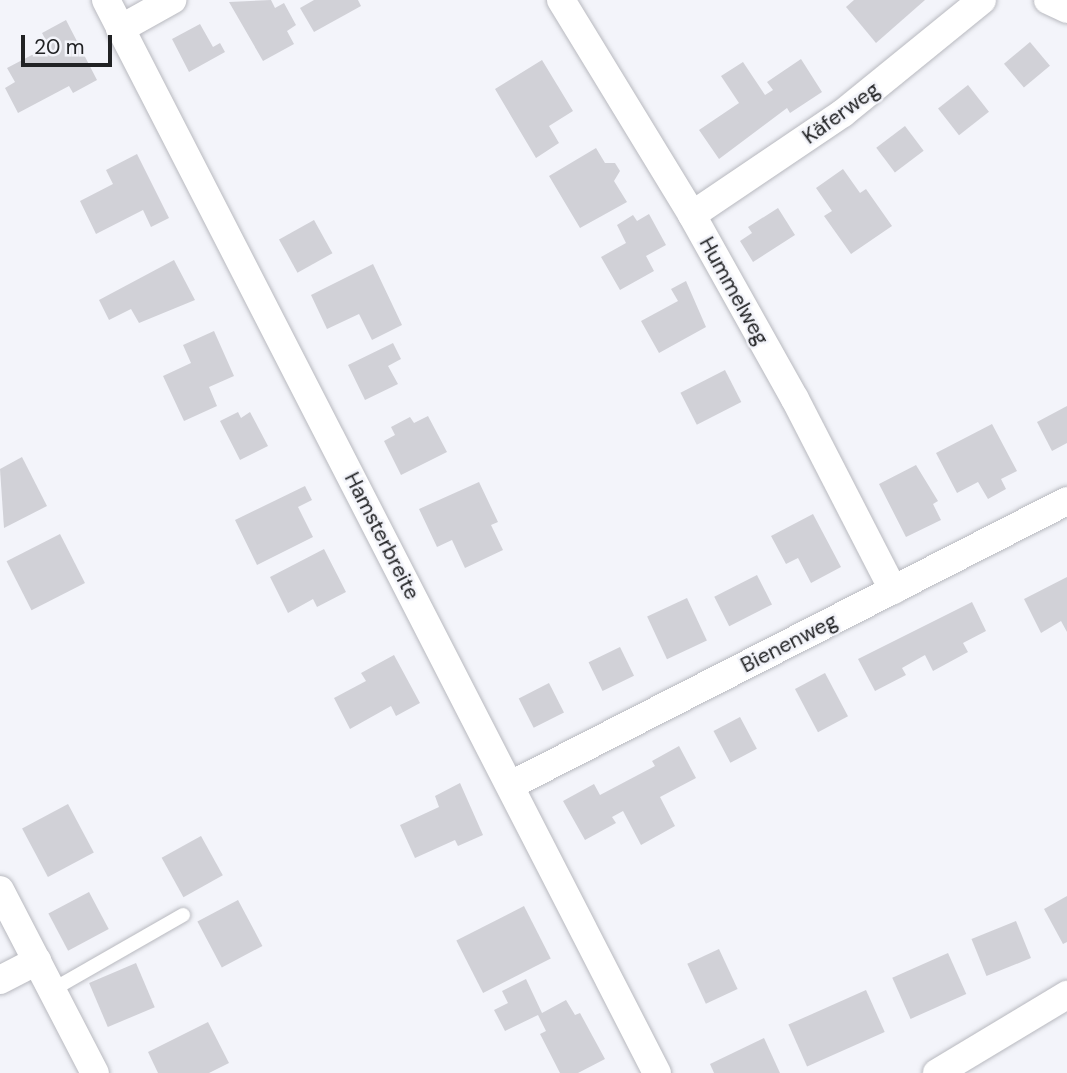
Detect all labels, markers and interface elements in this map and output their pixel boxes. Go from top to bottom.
scale bar [24,21,116,65]
text: 20 m [34,33,85,61]
street label: Käferweg [798,77,884,149]
street label: Hummelweg [694,233,774,349]
street label: Hamsterbreite [339,468,425,604]
street label: Bienenweg [737,608,841,678]

